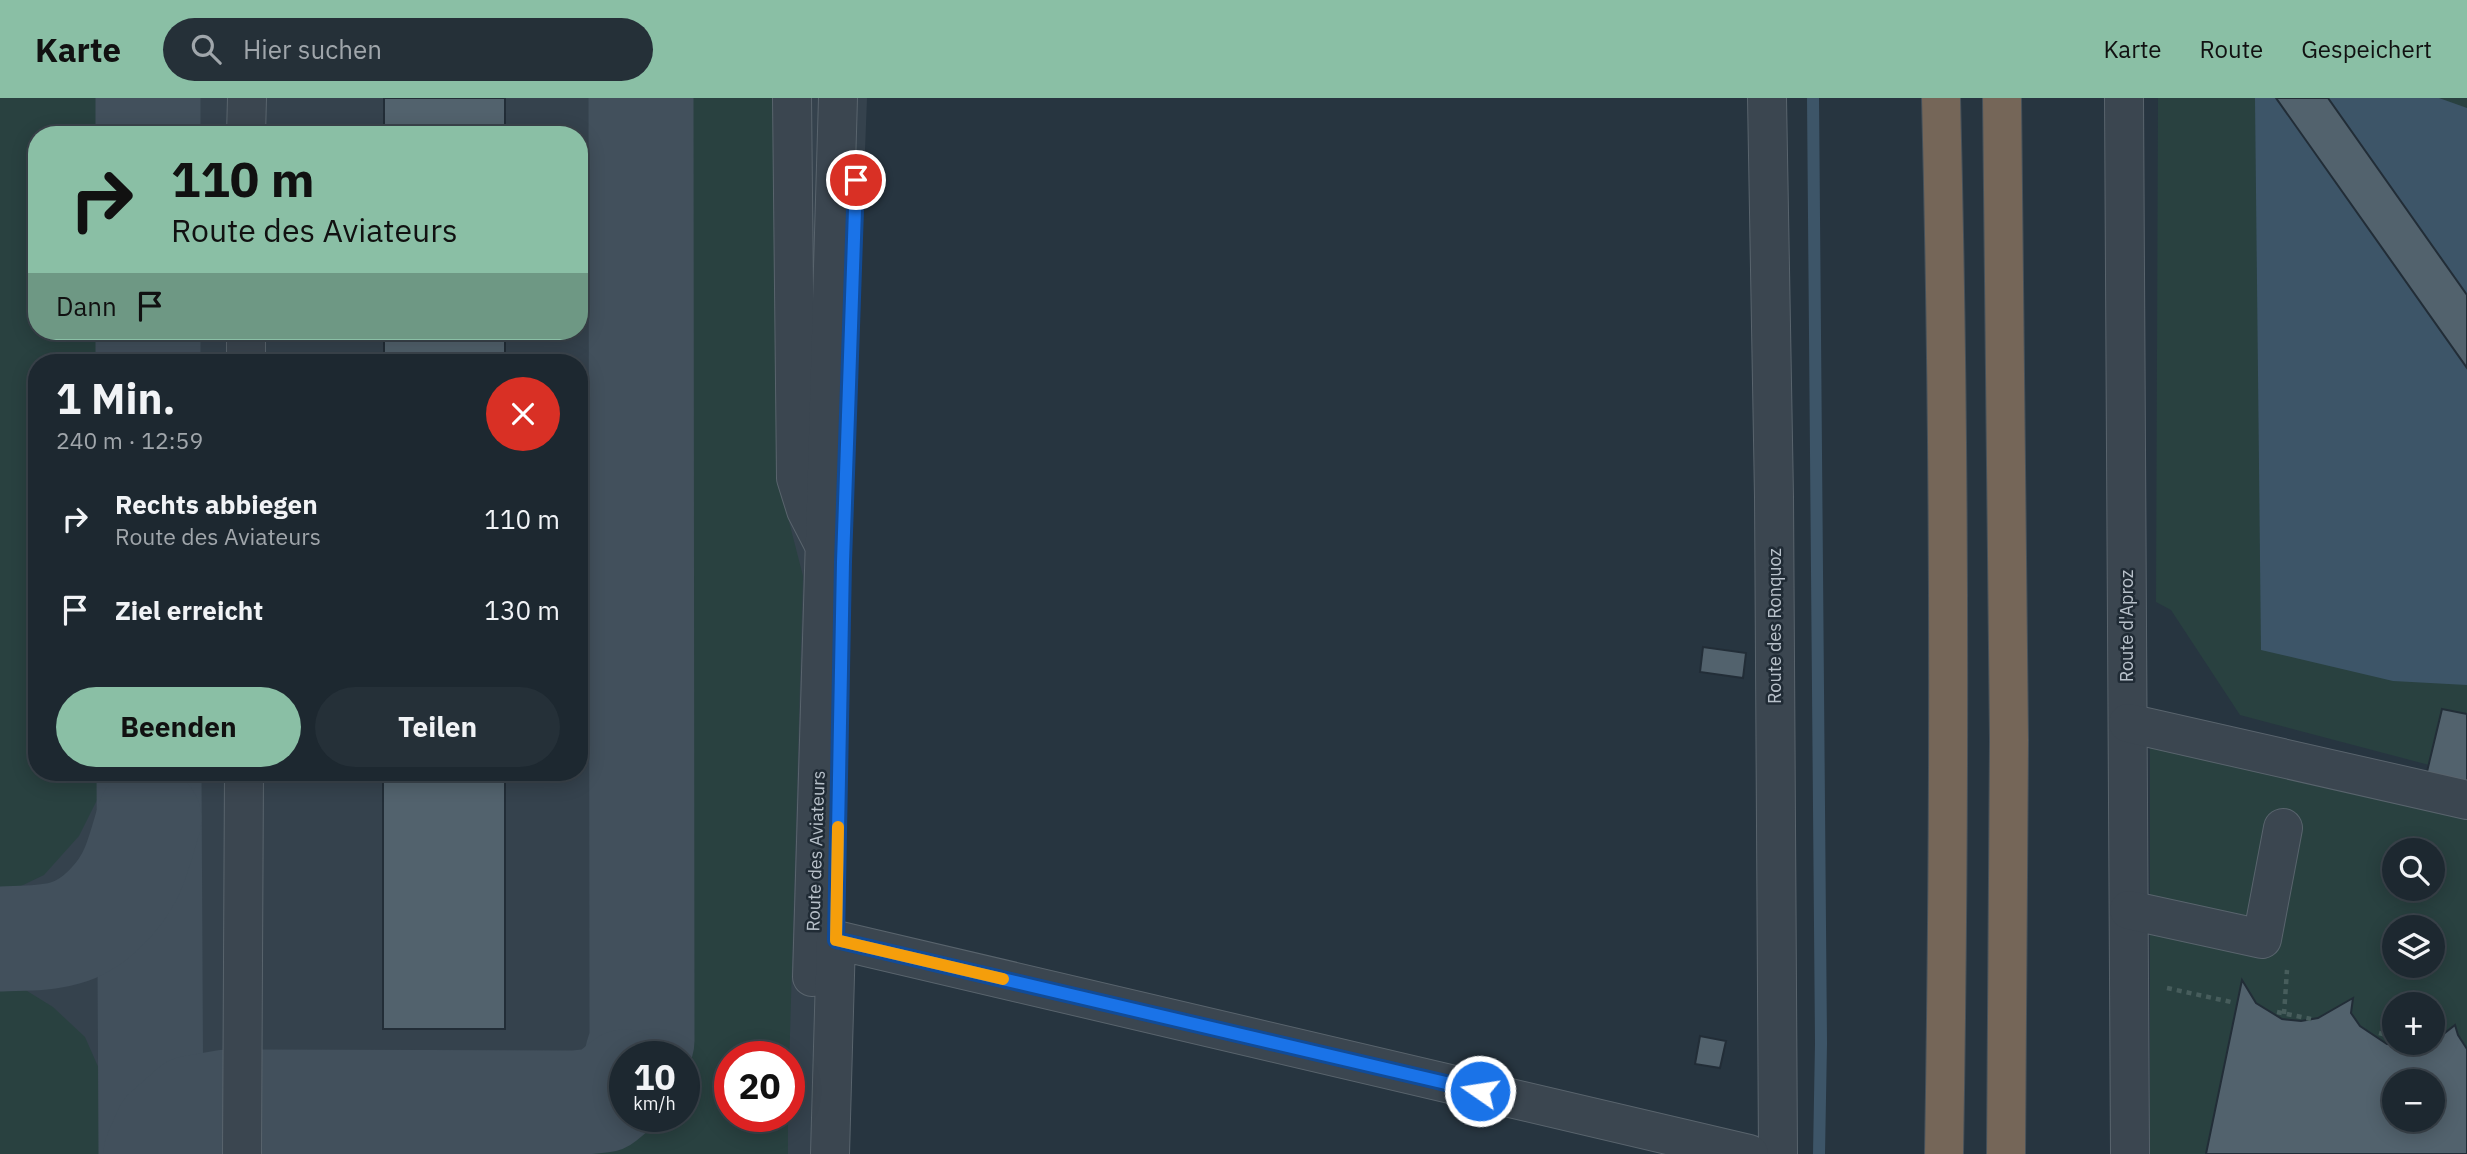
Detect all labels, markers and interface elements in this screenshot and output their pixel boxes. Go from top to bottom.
search box [163,18,653,81]
text: Karte [35,28,121,71]
icon: search [187,30,225,68]
text: Hier suchen [243,32,382,66]
text: Karte [2103,33,2162,65]
text: Route [2200,33,2263,65]
text: Gespeichert [2301,33,2432,65]
text: 110 m [171,147,315,210]
pin [826,150,886,210]
icon: right [56,154,147,245]
icon: arrive [837,161,875,199]
text: Route des Aviateurs [171,209,457,251]
icon: arrive [131,287,169,325]
text: Dann [56,289,117,323]
text: 1 Min. [56,371,176,426]
button: close [486,377,560,451]
text: 240 m · 12:59 [56,425,203,455]
text: Rechts abbiegen [115,487,318,521]
icon: right [56,500,94,538]
text: 110 m [484,502,560,536]
text: Route des Aviateurs [115,521,321,551]
street label: Route des Ronquoz [1763,548,1786,704]
street label: Route d'Aproz [2115,570,2138,682]
icon: arrive [56,591,94,629]
text: Ziel erreicht [115,593,263,627]
text: 130 m [484,593,560,627]
button: Beenden [56,687,301,767]
button: Teilen [315,687,560,767]
street label: Route des Aviateurs [801,770,830,932]
map controls [2382,838,2445,1132]
button: search [2382,838,2445,901]
button: layers [2382,915,2445,978]
button: + [2382,992,2445,1055]
speed limit sign: 20 [714,1041,805,1132]
text: 10 [633,1054,676,1100]
position arrow [1443,1054,1517,1128]
button: − [2382,1069,2445,1132]
text: km/h [633,1092,676,1115]

